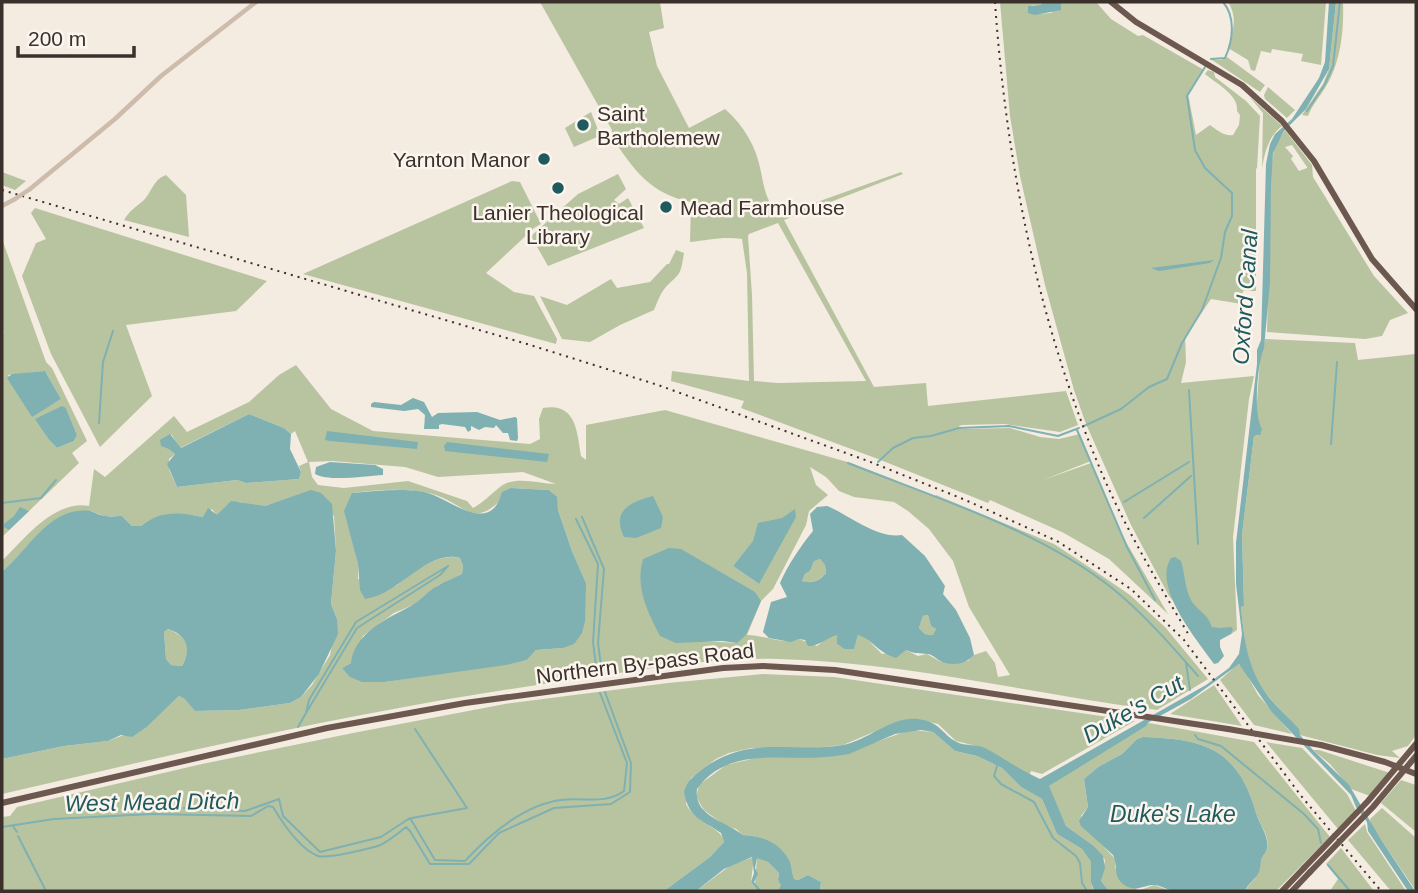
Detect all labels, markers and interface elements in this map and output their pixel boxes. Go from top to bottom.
scale bar [18,14,133,58]
text: 200 m [28,27,86,50]
place label: Saint Bartholemew [597,102,720,149]
marker: Saint Bartholemew [575,117,591,133]
place label: Yarnton Manor [393,148,530,171]
marker: Yarnton Manor [536,151,552,167]
marker: Lanier Theological Library [550,180,566,196]
place label: Mead Farmhouse [680,196,845,219]
marker: Mead Farmhouse [658,199,674,215]
place label: Lanier Theological Library [472,201,644,248]
water label: Oxford Canal [1227,228,1263,365]
street label: Northern By-pass Road [535,638,755,688]
water label: Duke's Cut [1078,669,1189,748]
water label: West Mead Ditch [64,787,240,817]
water label: Duke's Lake [1110,801,1236,827]

